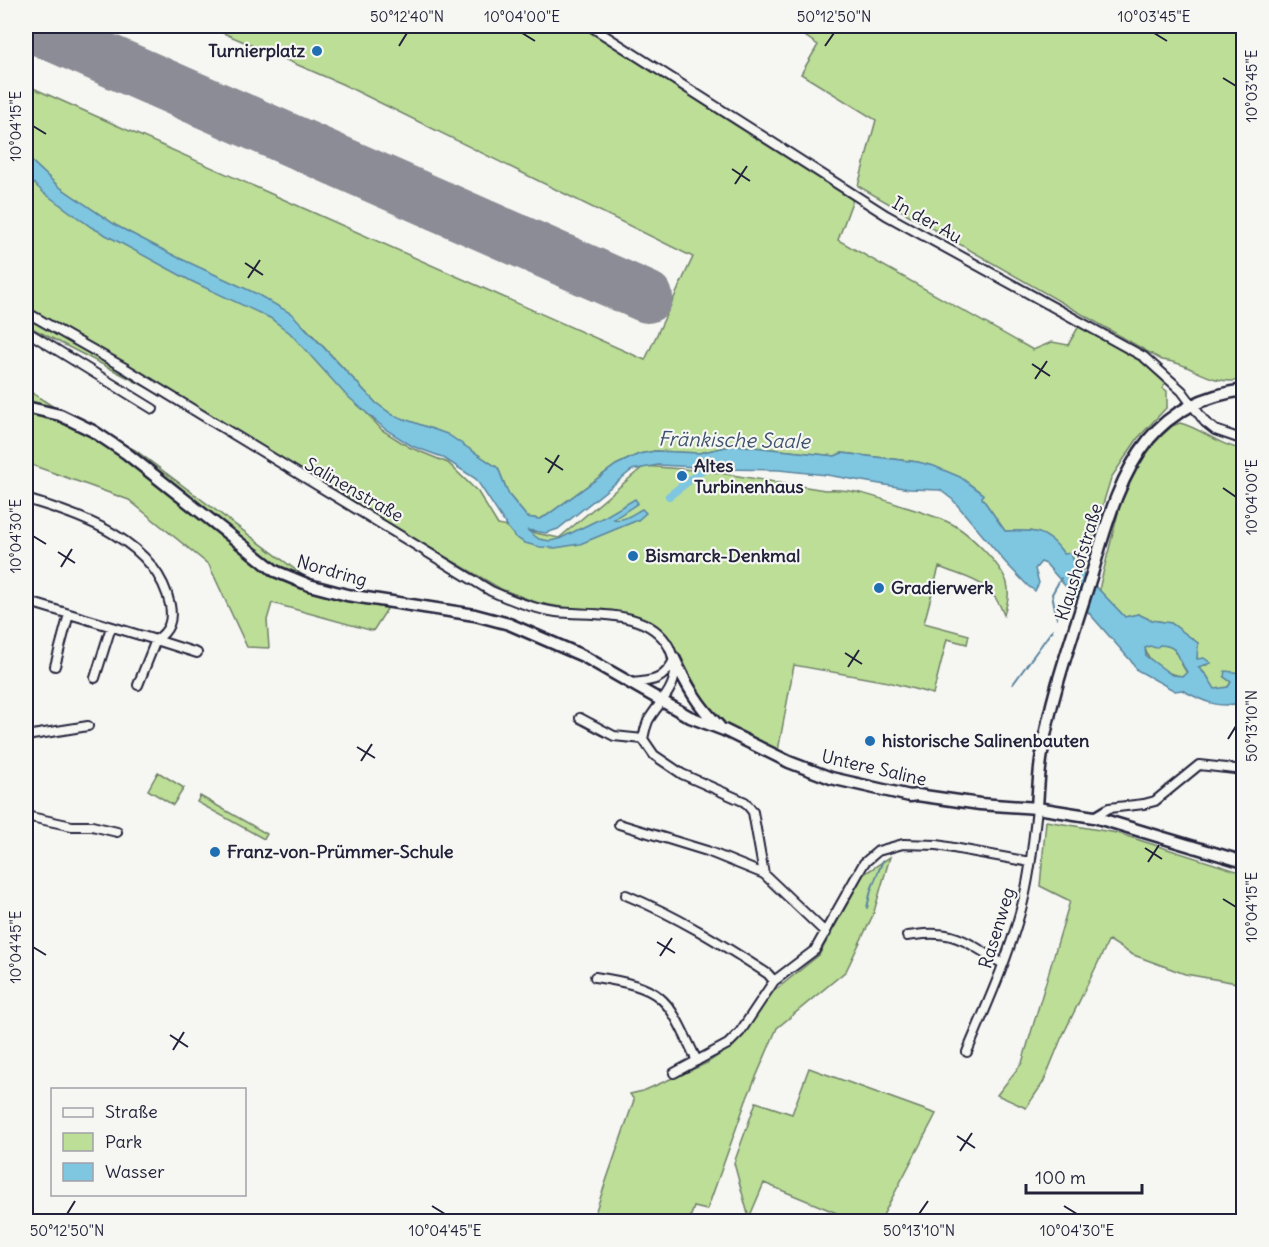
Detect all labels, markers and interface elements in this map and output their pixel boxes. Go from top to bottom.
text: 50°12'40"N [370,7,444,26]
text: 10°04'00"E [484,7,560,26]
text: 50°12'50"N [797,7,871,26]
text: 10°03'45"E [1118,7,1191,26]
place label: Turnierplatz [208,39,305,62]
marker: Turnierplatz [310,44,324,58]
text: 10°03'45"E [1242,49,1261,122]
text: 10°04'15"E [6,90,25,161]
street label: In der Au [888,191,966,248]
water label: Fränkische Saale [658,426,811,453]
street label: Salinenstraße [301,452,408,527]
place label: Altes Turbinenhaus [694,454,804,498]
text: 10°04'00"E [1242,459,1261,535]
marker: Altes Turbinenhaus [675,469,689,483]
text: 10°04'30"E [6,499,25,573]
street label: Klaushofstraße [1050,500,1107,623]
place label: Bismarck-Denkmal [645,544,800,567]
marker: Bismarck-Denkmal [626,549,640,563]
street label: Nordring [294,550,370,591]
place label: Gradierwerk [891,576,993,599]
marker: Gradierwerk [872,581,886,595]
text: 50°13'10"N [1242,690,1261,762]
place label: historische Salinenbauten [882,729,1090,752]
marker: historische Salinenbauten [863,734,877,748]
street label: Untere Saline [819,744,929,791]
place label: Franz-von-Prümmer-Schule [227,840,454,863]
marker: Franz-von-Prümmer-Schule [208,845,222,859]
text: 10°04'15"E [1242,871,1261,942]
street label: Rasenweg [973,884,1020,971]
text: 10°04'45"E [6,910,25,984]
legend [51,1088,246,1196]
text: Straße [105,1100,158,1123]
text: Park [105,1130,142,1153]
scale bar [1026,1157,1142,1195]
text: Wasser [105,1160,165,1183]
text: 100 m [1035,1166,1086,1189]
text: 50°12'50"N [30,1221,104,1240]
text: 10°04'45"E [408,1221,482,1240]
text: 50°13'10"N [883,1221,955,1240]
text: 10°04'30"E [1040,1221,1114,1240]

